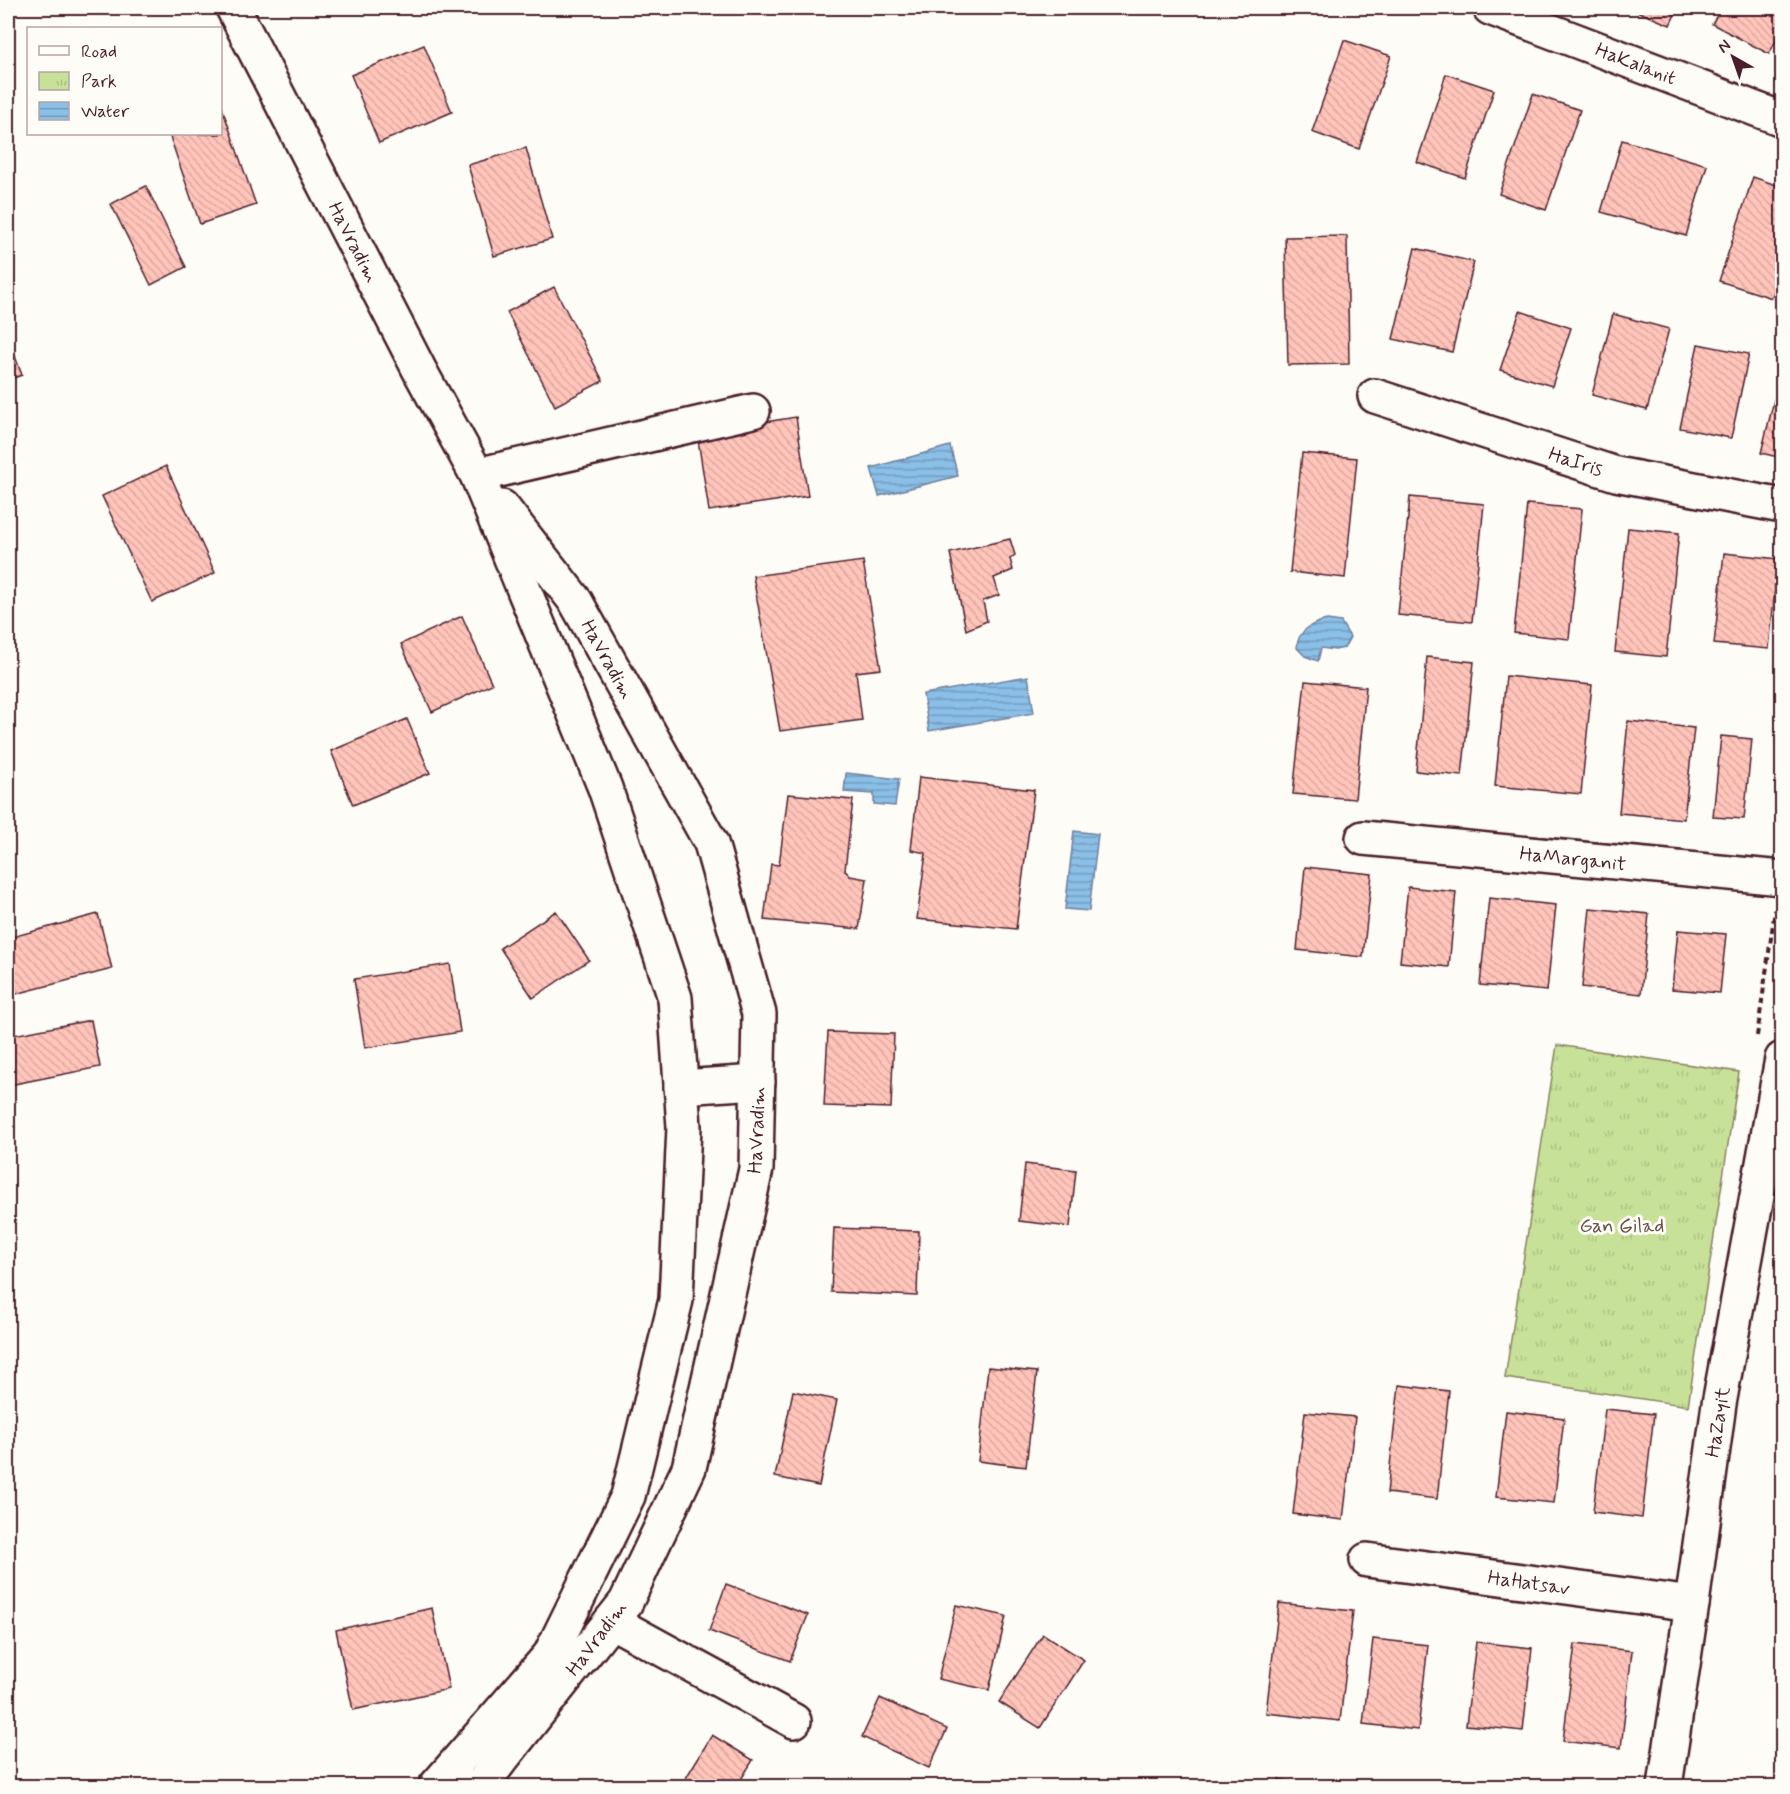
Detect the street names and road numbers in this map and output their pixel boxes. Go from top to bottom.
street label: HaKalanit [1591,37,1680,92]
street label: HaVradim [321,198,385,288]
street label: HaIris [1545,441,1606,484]
street label: HaVradim [574,615,640,705]
street label: HaMarganit [1518,840,1627,879]
street label: HaVradim [742,1086,773,1174]
street label: HaZayit [1700,1385,1737,1460]
street label: HaHatsav [1486,1564,1572,1603]
street label: HaVradim [560,1596,634,1682]

